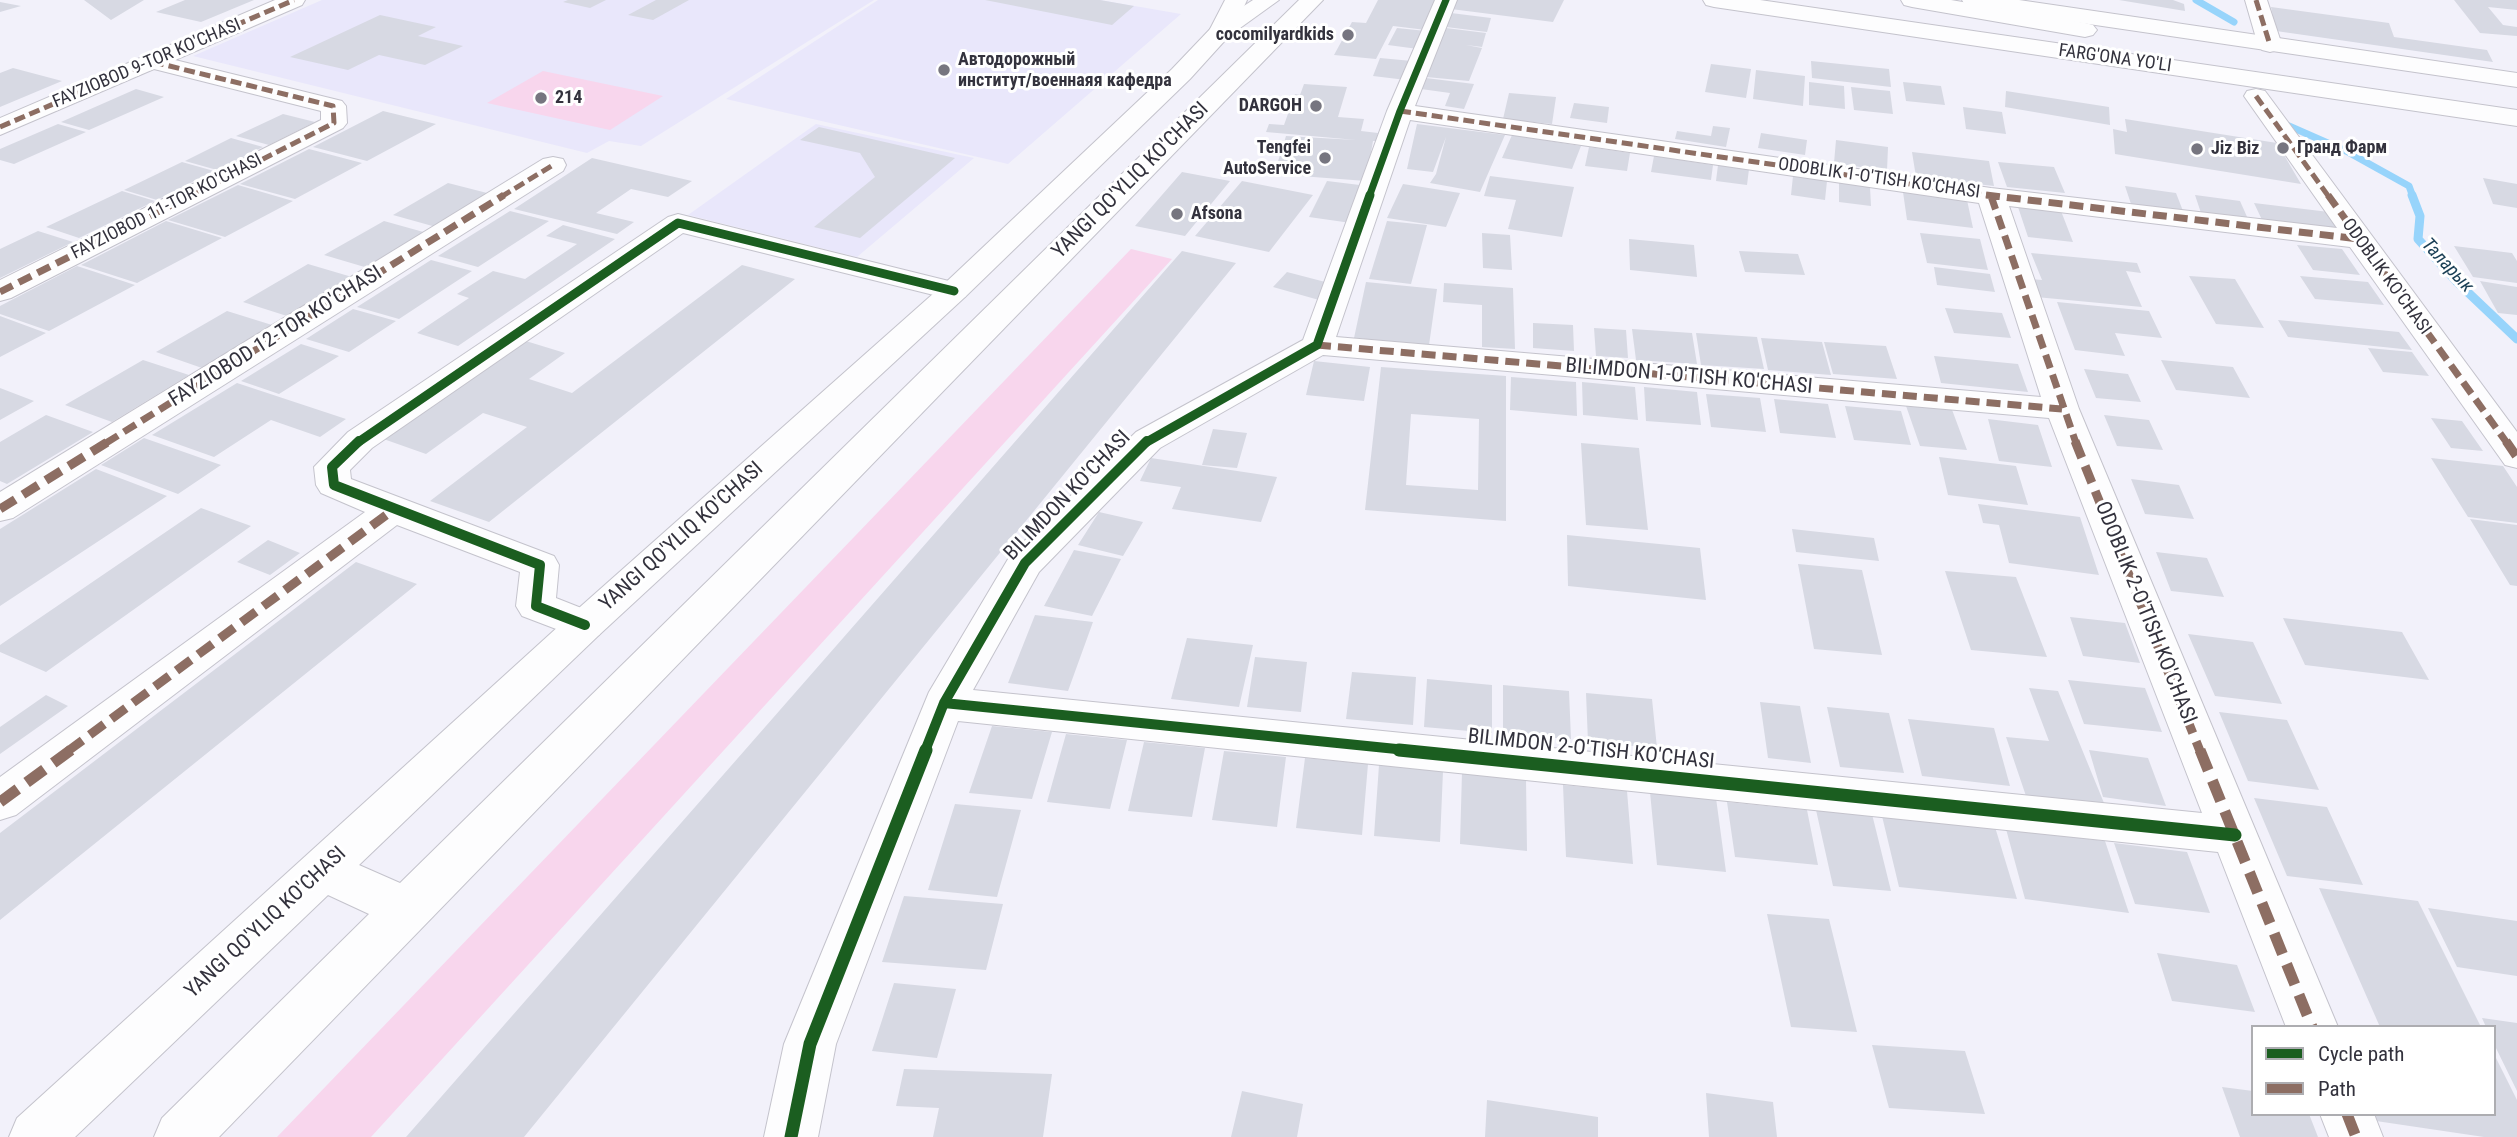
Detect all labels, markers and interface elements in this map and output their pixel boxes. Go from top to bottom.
street label: FAYZIOBOD 9-TOR KO'CHASI [50,15,244,113]
place label: cocomilyardkids [1216,24,1334,46]
marker: cocomilyardkids [1340,27,1356,43]
street label: FARG'ONA YO'LI [2057,40,2173,78]
place label: Автодорожный институт/военнаяя кафедра [958,49,1172,92]
marker: Автодорожный институт/военнаяя кафедра [936,62,952,78]
place label: 214 [555,87,582,109]
marker: 214 [533,90,549,106]
place label: DARGOH [1239,95,1302,117]
street label: YANGI QO'YLIQ KO'CHASI [1047,97,1215,265]
marker: DARGOH [1308,98,1324,114]
place label: Tengfei AutoService [1223,137,1311,180]
place label: Гранд Фарм [2297,137,2387,159]
place label: Jiz Biz [2211,138,2259,160]
marker: Гранд Фарм [2275,140,2291,156]
marker: Jiz Biz [2189,141,2205,157]
street label: FAYZIOBOD 11-TOR KO'CHASI [68,149,266,265]
marker: Tengfei AutoService [1317,150,1333,166]
street label: ODOBLIK 1-O'TISH KO'CHASI [1777,154,1981,204]
place label: Afsona [1191,203,1242,225]
marker: Afsona [1169,206,1185,222]
street label: ODOBLIK KO'CHASI [2337,215,2435,339]
water label: Таларык [2416,234,2478,298]
street label: FAYZIOBOD 12-TOR KO'CHASI [165,261,387,413]
street label: BILIMDON 1-O'TISH KO'CHASI [1564,354,1814,400]
street label: BILIMDON KO'CHASI [1000,426,1136,566]
street label: YANGI QO'YLIQ KO'CHASI [595,457,769,617]
street label: ODOBLIK 2-O'TISH KO'CHASI [2089,498,2201,728]
street label: BILIMDON 2-O'TISH KO'CHASI [1466,725,1716,775]
street label: YANGI QO'YLIQ KO'CHASI [180,842,352,1004]
legend [2251,1025,2496,1116]
text: Cycle path [2318,1042,2404,1066]
text: Path [2318,1077,2356,1101]

